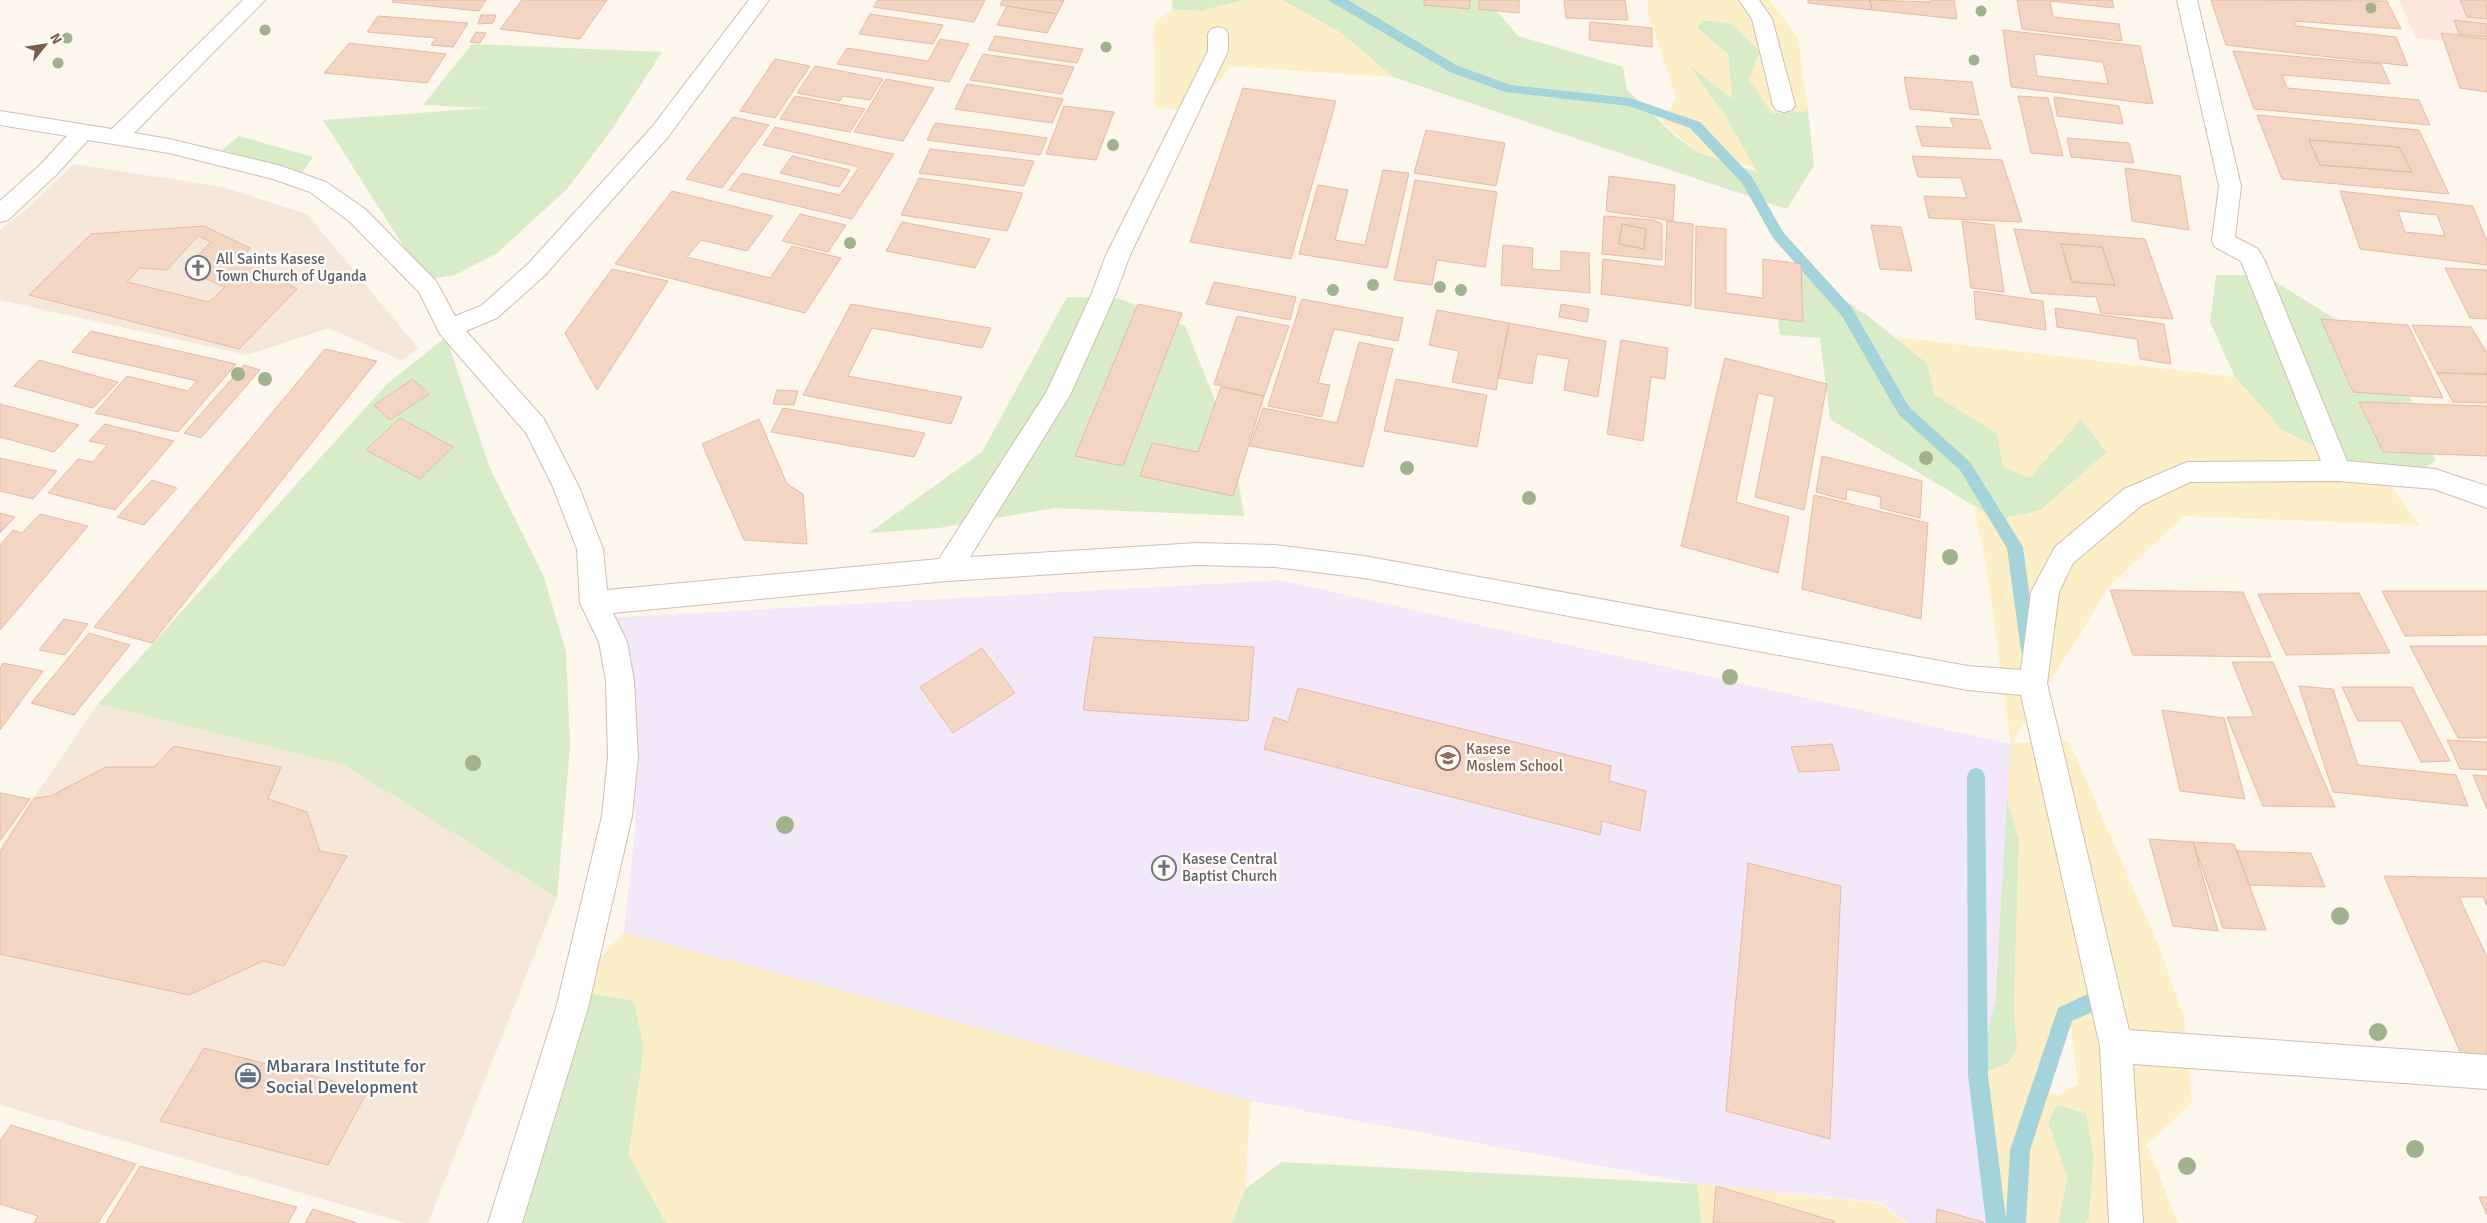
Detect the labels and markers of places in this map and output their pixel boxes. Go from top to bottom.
place label: All Saints Kasese Town Church of Uganda [216,250,367,285]
church icon: All Saints Kasese Town Church of Uganda [185,255,211,281]
place label: Kasese Moslem School [1466,740,1563,775]
school or university icon: Kasese Moslem School [1435,745,1461,771]
place label: Kasese Central Baptist Church [1182,850,1277,885]
church icon: Kasese Central Baptist Church [1151,855,1177,881]
place label: Mbarara Institute for Social Development [266,1055,426,1098]
office icon: Mbarara Institute for Social Development [235,1063,261,1089]

